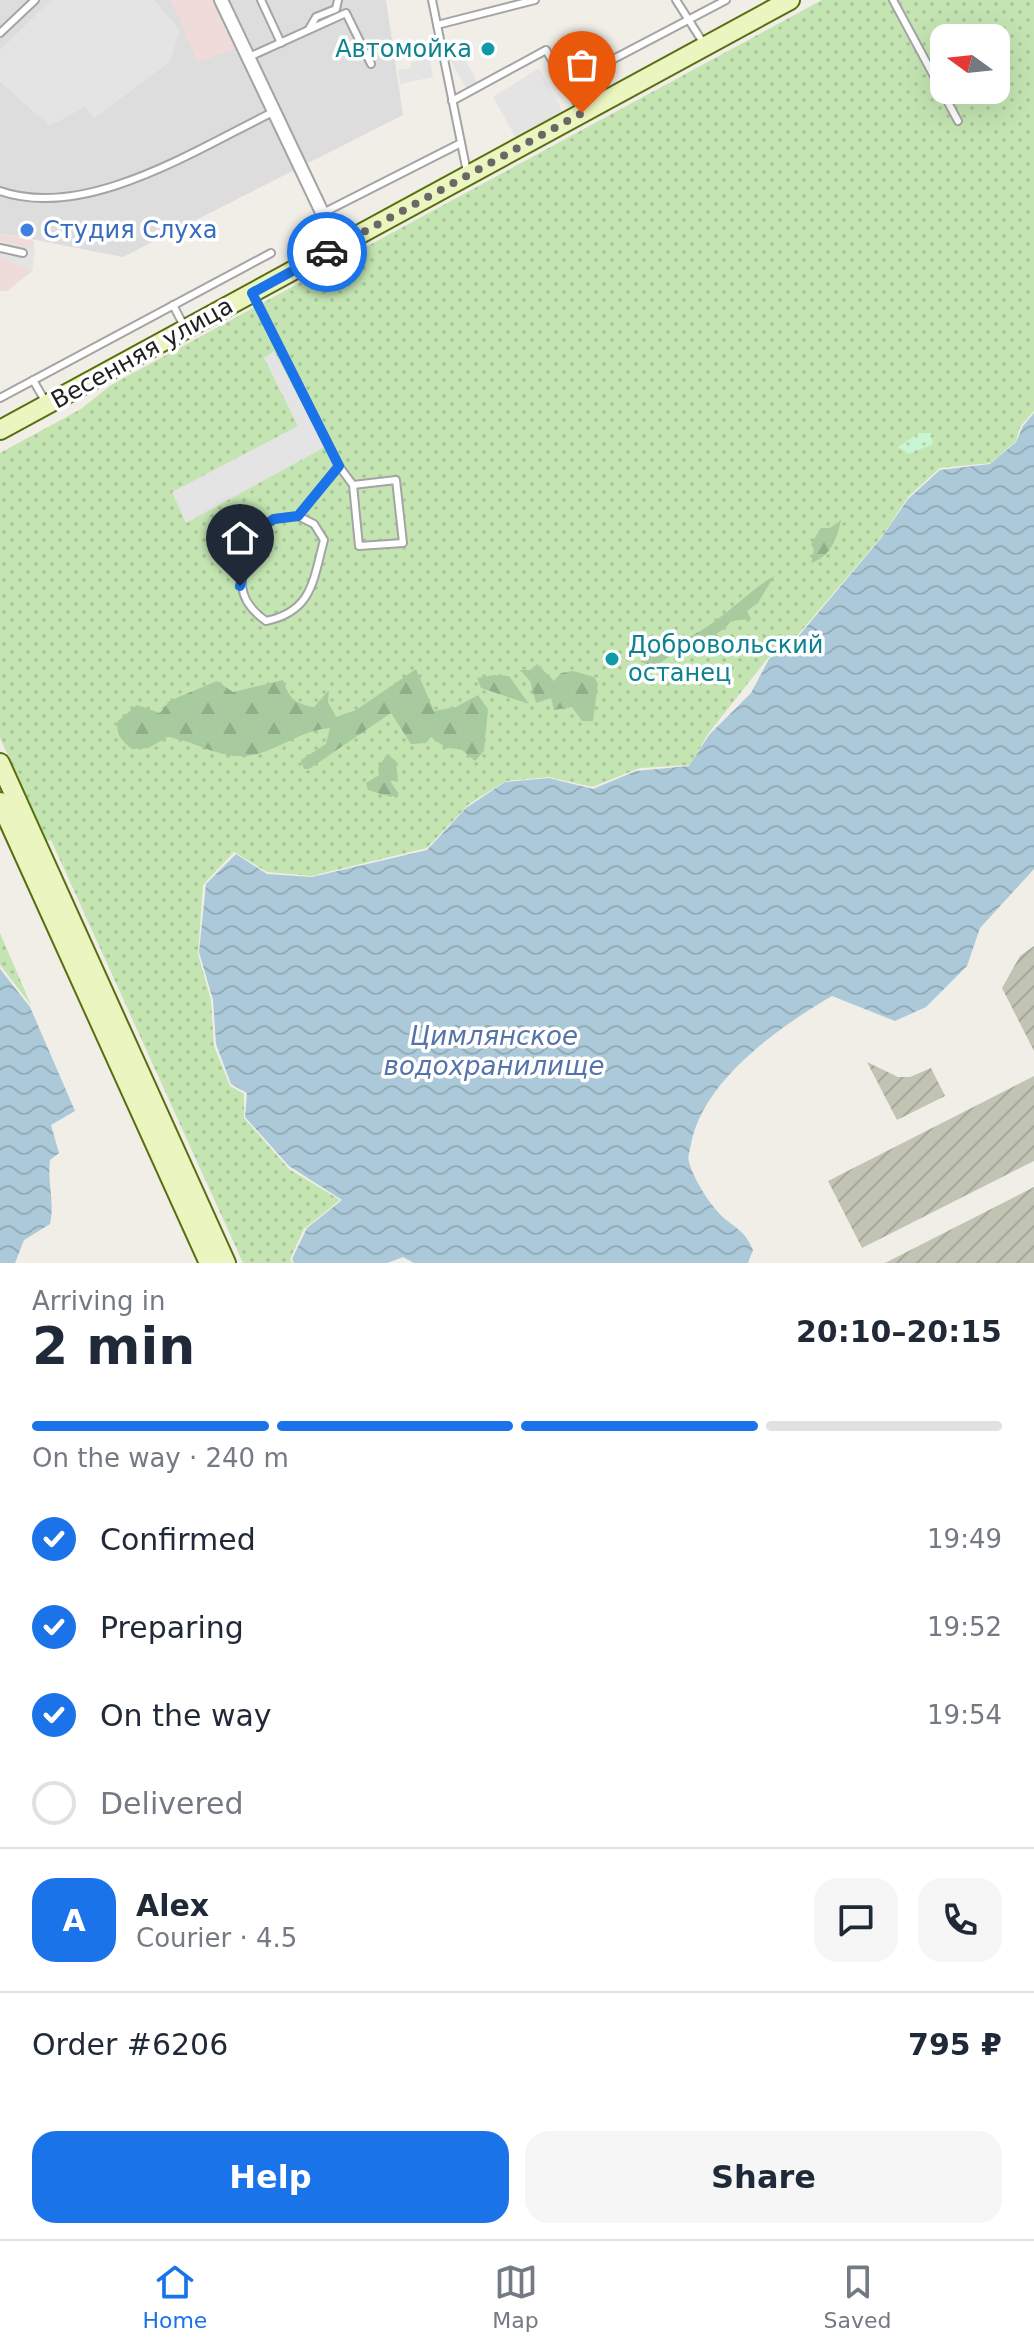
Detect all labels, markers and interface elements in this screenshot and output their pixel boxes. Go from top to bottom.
north arrow [930,24,1010,104]
map controls [930,24,1010,104]
pin [548,31,616,113]
place label: Автомойка [335,35,472,63]
marker: Автомойка [479,40,497,58]
icon: bag [560,43,604,87]
courier [287,212,367,292]
place label: Студия Слуха [43,216,217,244]
marker: Студия Слуха [18,221,36,239]
icon: car [305,230,349,274]
street label: Весенняя улица [46,291,238,415]
pin [206,504,274,586]
icon: home [218,516,262,560]
place label: Добровольский останец [628,631,823,687]
marker: Добровольский останец [603,650,621,668]
water label: Цимлянское водохранилище [384,1021,604,1081]
text: Arriving in [32,1286,166,1316]
text: 20:10–20:15 [796,1314,1002,1349]
text: 2 min [32,1316,195,1376]
text: On the way · 240 m [32,1443,289,1473]
icon: check [32,1517,76,1561]
text: Confirmed [100,1522,256,1557]
text: 19:49 [927,1524,1002,1554]
icon: check [32,1605,76,1649]
text: Preparing [100,1610,244,1645]
text: 19:52 [927,1612,1002,1642]
icon: check [32,1693,76,1737]
text: On the way [100,1698,272,1733]
text: 19:54 [927,1700,1002,1730]
text: Delivered [100,1786,244,1821]
button: chat [814,1878,898,1962]
button: phone [918,1878,1002,1962]
text: Alex [136,1888,209,1923]
text: A [62,1903,86,1938]
text: Courier · 4.5 [136,1923,297,1953]
text: Order #6206 [32,2027,228,2062]
text: 795 ₽ [908,2027,1002,2062]
button: Help [32,2131,509,2223]
button: Share [525,2131,1002,2223]
tab: Home [142,2260,207,2333]
tab: Map [492,2260,539,2333]
tab: Saved [824,2260,892,2333]

